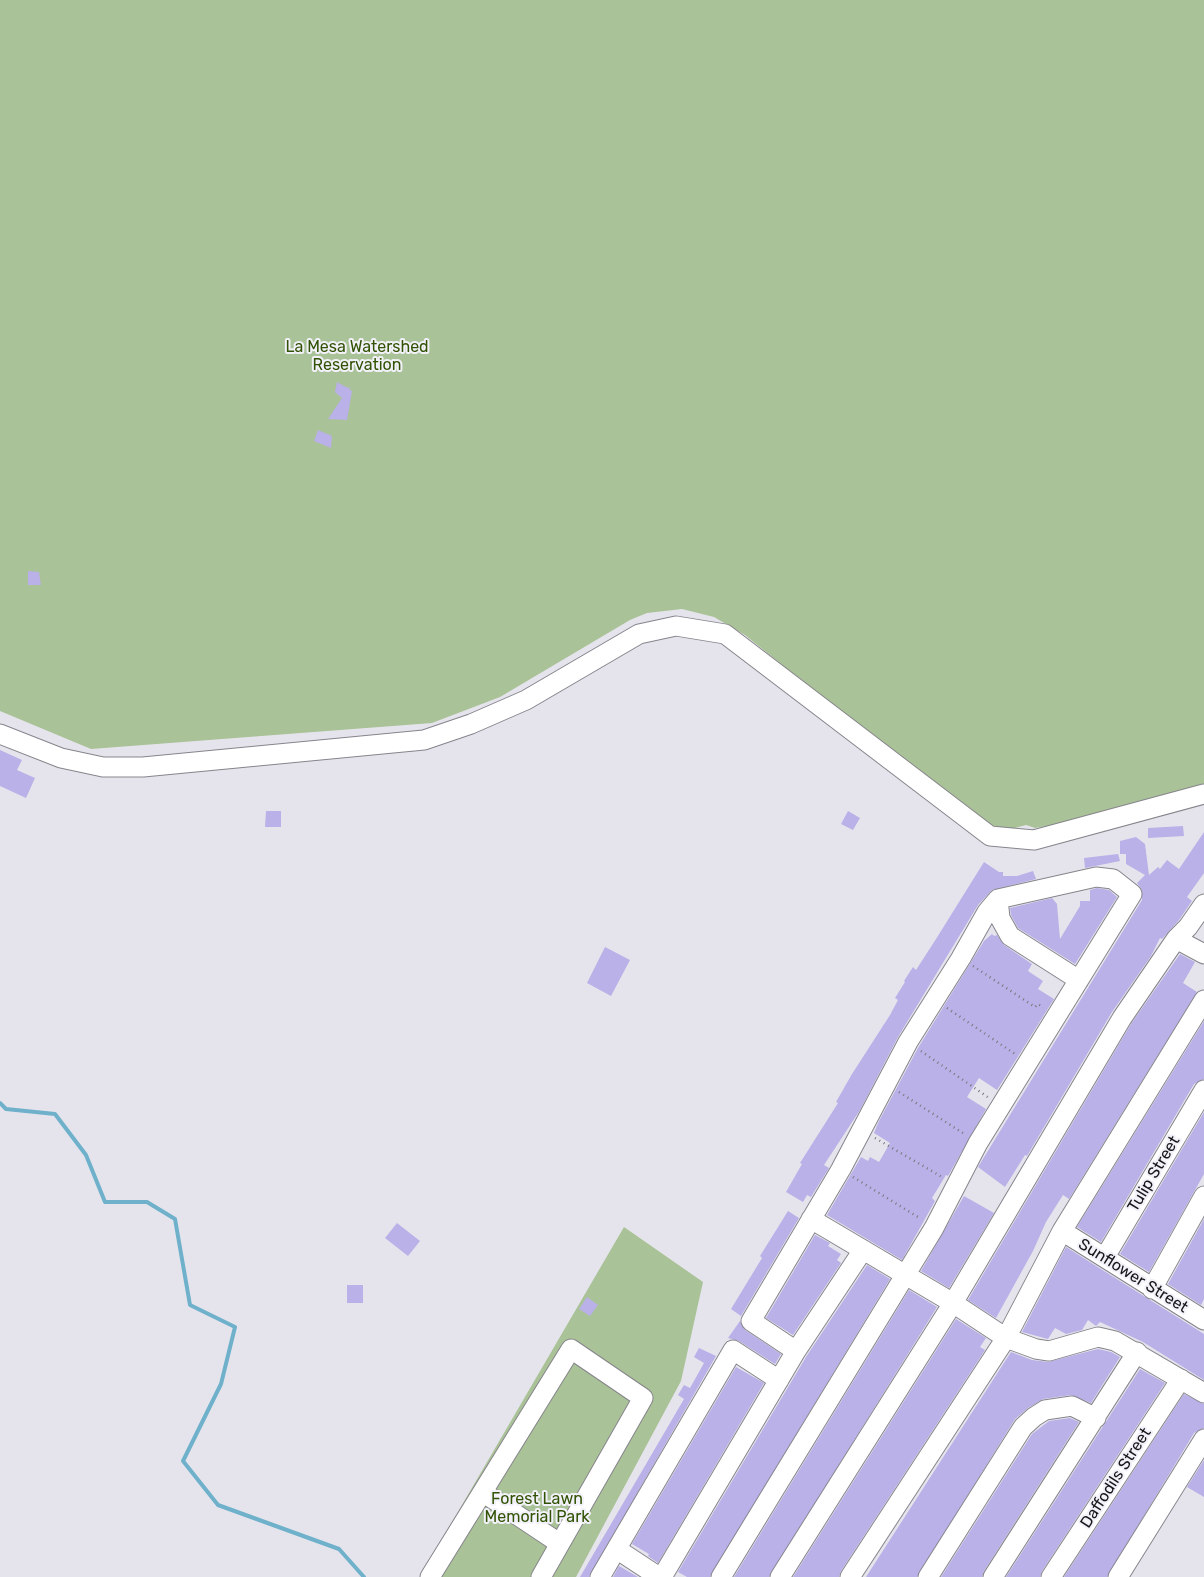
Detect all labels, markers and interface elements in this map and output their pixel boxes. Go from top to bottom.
park label: La Mesa Watershed Reservation [285,337,429,375]
street label: Tulip Street [1124,1133,1184,1215]
street label: Sunflower Street [1075,1235,1191,1317]
street label: Daffodils Street [1077,1424,1155,1532]
park label: Forest Lawn Memorial Park [485,1489,589,1527]

